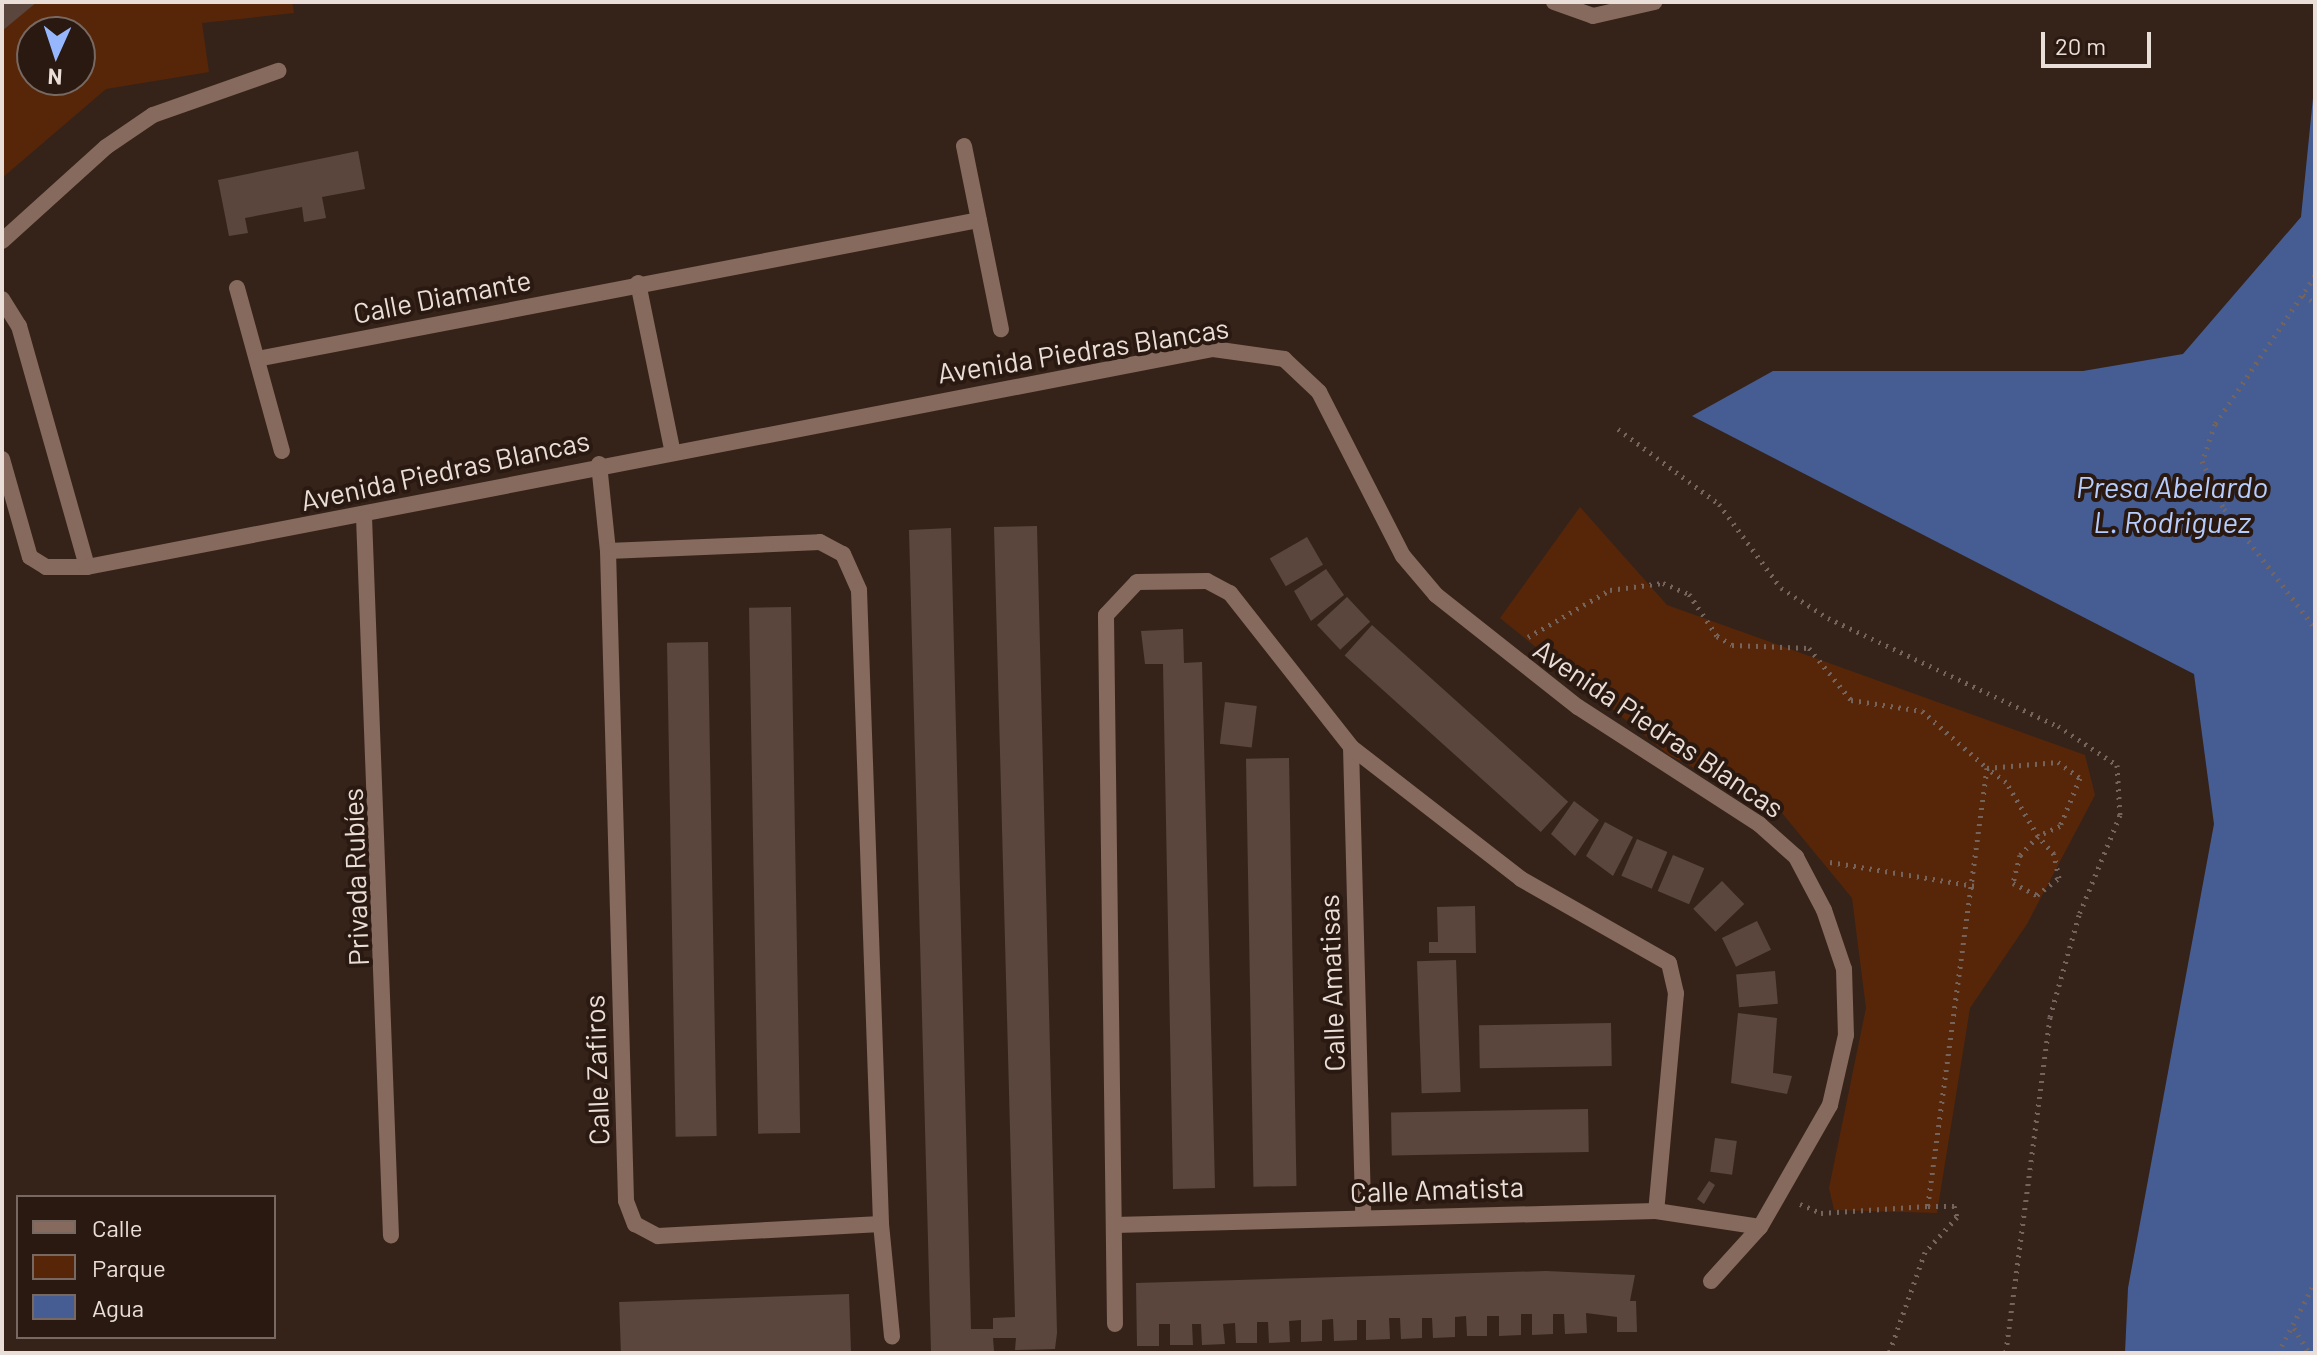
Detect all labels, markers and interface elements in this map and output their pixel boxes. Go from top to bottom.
north arrow [16,16,96,96]
scale bar [2045,16,2155,66]
text: 20 m [2055,31,2106,60]
text: N [47,65,63,91]
street label: Calle Diamante [350,262,534,330]
street label: Avenida Piedras Blancas [935,310,1231,390]
street label: Avenida Piedras Blancas [298,423,592,517]
water label: Presa Abelardo L. Rodriguez [2076,468,2268,538]
street label: Avenida Piedras Blancas [1528,632,1790,824]
street label: Privada Rubíes [335,788,375,966]
street label: Calle Amatisas [1311,894,1351,1072]
street label: Calle Zafiros [577,994,615,1146]
street label: Calle Amatista [1349,1169,1525,1209]
legend [16,1195,276,1339]
text: Calle [92,1213,143,1242]
text: Parque [92,1253,166,1282]
text: Agua [92,1293,144,1322]

